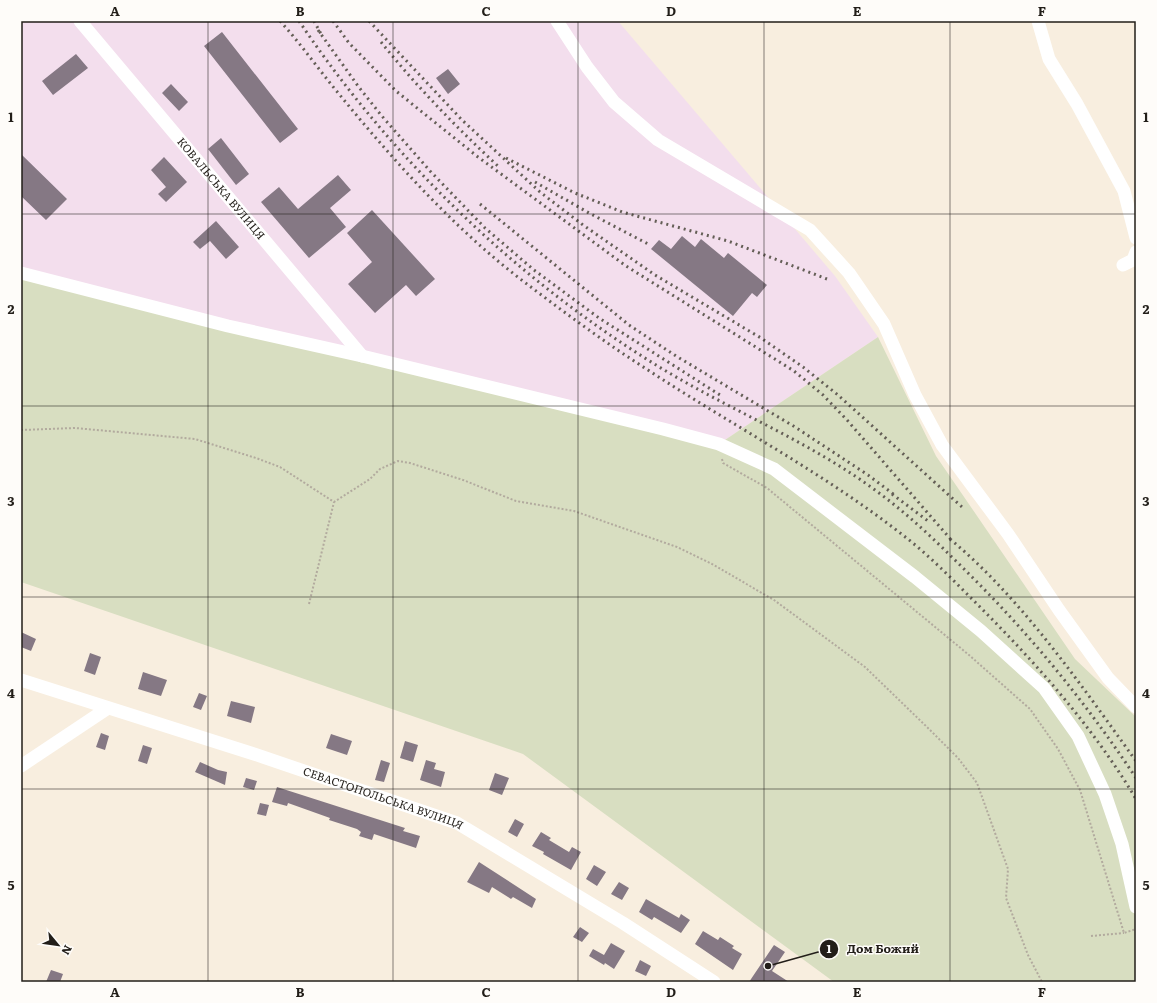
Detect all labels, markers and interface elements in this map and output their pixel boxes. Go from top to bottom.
text: A [110,1,120,20]
text: B [296,1,305,20]
text: C [481,1,491,20]
text: D [666,1,676,20]
text: E [853,1,862,20]
text: F [1038,1,1046,20]
text: 1 [8,107,14,126]
text: 1 [1143,107,1149,126]
street label: КОВАЛЬСЬКА ВУЛИЦЯ [174,133,270,243]
text: 2 [8,299,15,318]
text: 2 [1143,299,1150,318]
text: 3 [7,491,15,510]
text: 3 [1142,491,1150,510]
text: 4 [7,683,15,702]
text: 4 [1142,683,1150,702]
street label: СЕВАСТОПОЛЬСЬКА ВУЛИЦЯ [301,762,467,832]
text: 5 [7,875,15,894]
text: 5 [1142,875,1150,894]
north arrow [38,925,78,965]
callout: Дом Божий [819,937,927,961]
text: 1 [827,939,832,957]
text: Дом Божий [847,939,919,957]
text: N [58,942,77,958]
text: A [110,982,120,1001]
text: B [296,982,305,1001]
text: C [481,982,491,1001]
text: D [666,982,676,1001]
text: E [853,982,862,1001]
text: F [1038,982,1046,1001]

